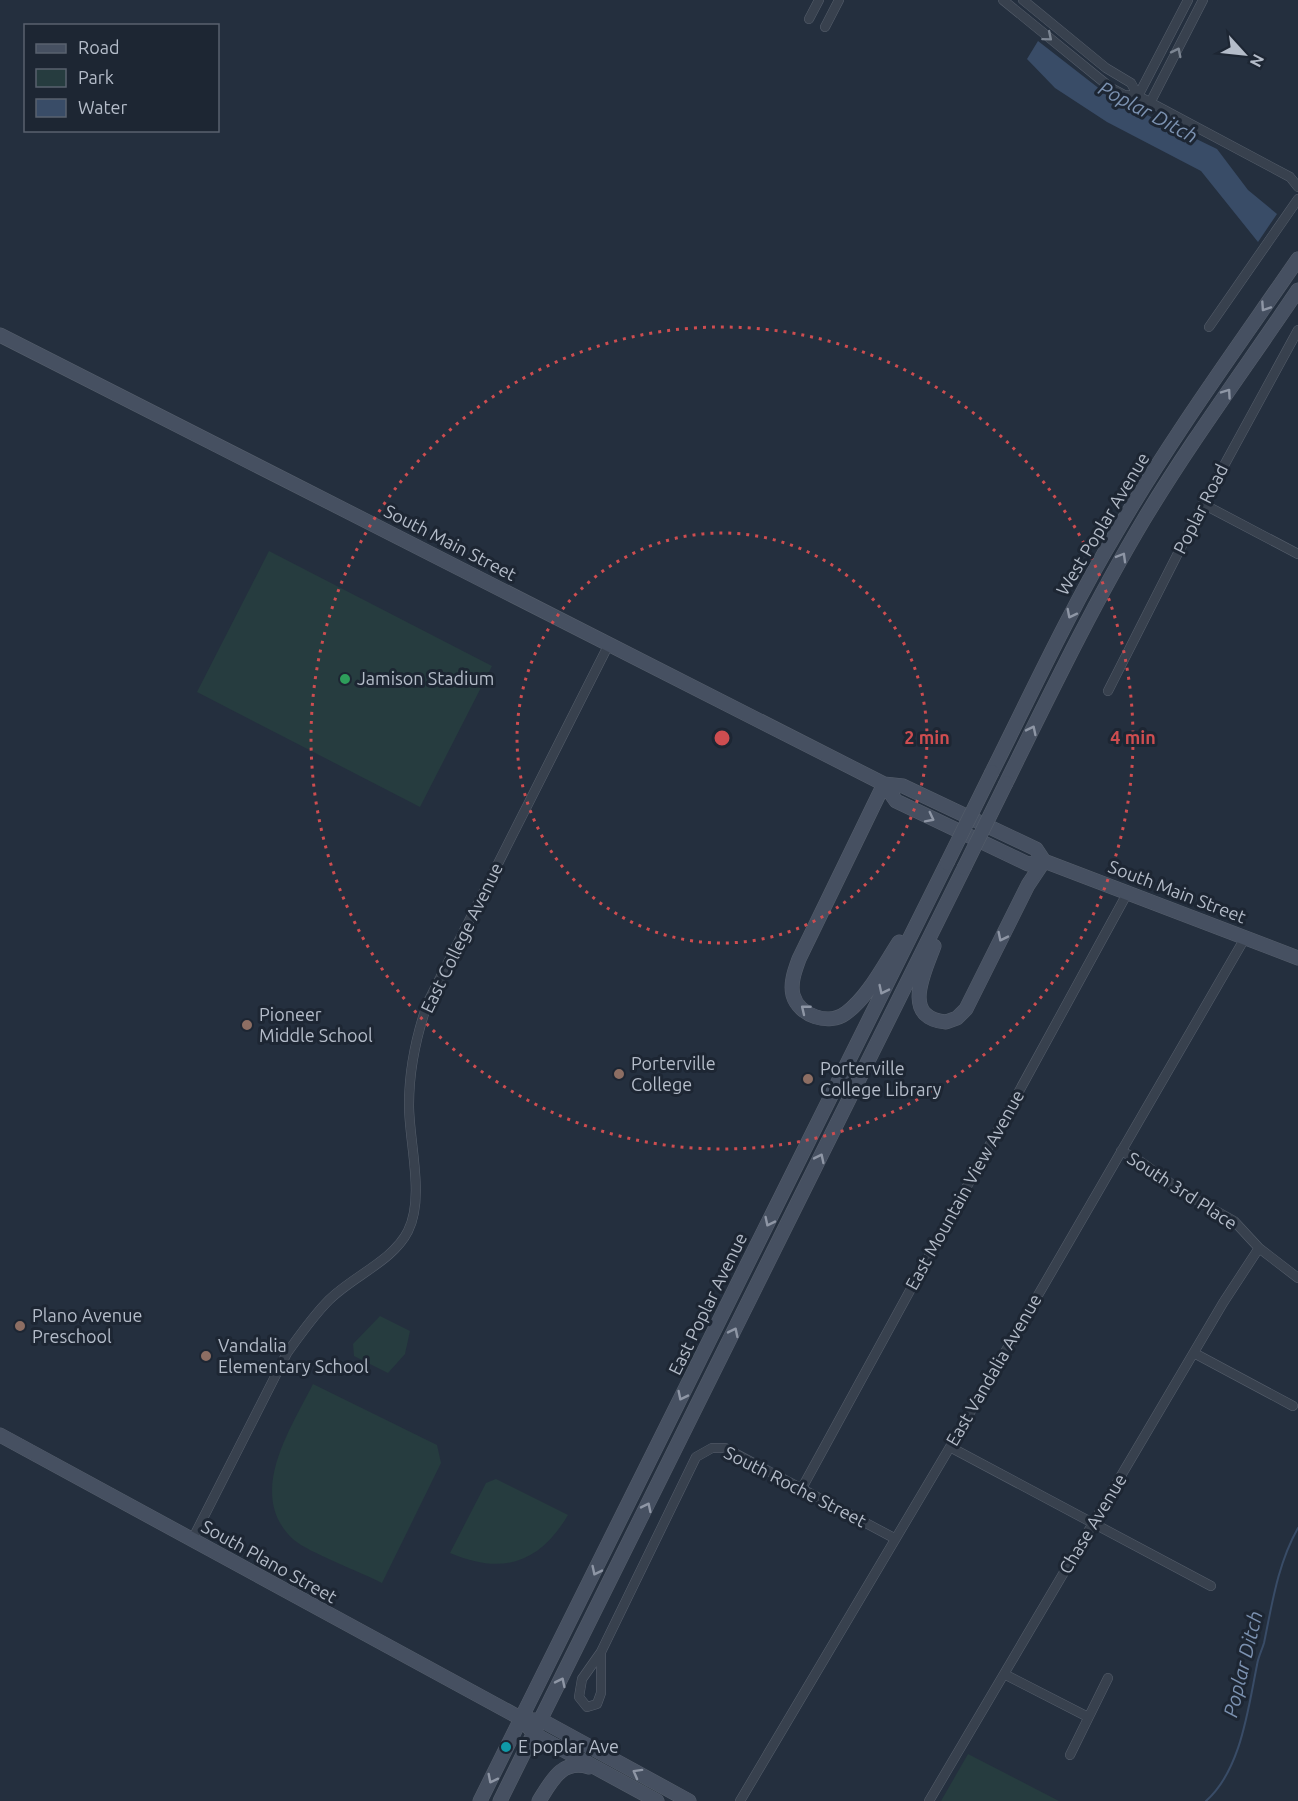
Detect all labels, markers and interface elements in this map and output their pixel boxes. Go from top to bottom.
legend [24,24,219,132]
north arrow [1214,24,1274,84]
one-way arrow [1041,30,1052,41]
text: Road [78,37,120,57]
one-way arrow [1169,47,1181,58]
text: N [1247,51,1268,70]
text: Park [78,67,114,87]
water label: Poplar Ditch [1095,76,1202,147]
text: Water [78,97,128,117]
one-way arrow [1261,300,1272,311]
one-way arrow [1220,389,1231,400]
street label: West Poplar Avenue [1052,449,1153,598]
street label: Poplar Road [1169,460,1231,557]
street label: South Main Street [381,500,520,584]
one-way arrow [1115,553,1126,563]
one-way arrow [1067,607,1078,618]
place label: Jamison Stadium [357,668,494,688]
marker: Jamison Stadium [338,672,352,686]
one-way arrow [1025,726,1037,737]
text: 2 min [904,727,950,747]
text: 4 min [1110,727,1156,747]
centre of rings [712,728,732,748]
one-way arrow [924,811,934,822]
street label: South Main Street [1106,856,1249,926]
street label: East College Avenue [416,859,506,1016]
one-way arrow [997,931,1009,942]
one-way arrow [879,984,890,995]
place label: Pioneer Middle School [259,1004,373,1045]
one-way arrow [801,1006,812,1017]
marker: Pioneer Middle School [240,1018,254,1032]
place label: Porterville College [631,1053,716,1094]
place label: Porterville College Library [820,1058,942,1099]
marker: Porterville College [612,1067,626,1081]
marker: Porterville College Library [801,1072,815,1086]
street label: East Mountain View Avenue [901,1086,1027,1293]
street label: South 3rd Place [1124,1147,1241,1233]
one-way arrow [813,1153,825,1164]
one-way arrow [764,1215,776,1226]
street label: East Poplar Avenue [664,1229,750,1378]
street label: East Vandalia Avenue [942,1290,1045,1449]
place label: Plano Avenue Preschool [32,1305,142,1346]
marker: Plano Avenue Preschool [13,1319,27,1333]
one-way arrow [727,1328,738,1339]
place label: Vandalia Elementary School [218,1335,369,1376]
marker: Vandalia Elementary School [199,1349,213,1363]
one-way arrow [678,1390,689,1401]
street label: South Roche Street [721,1442,870,1531]
street label: Chase Avenue [1054,1470,1130,1577]
one-way arrow [640,1502,652,1513]
street label: South Plano Street [198,1516,341,1607]
one-way arrow [591,1565,603,1576]
water label: Poplar Ditch [1218,1608,1267,1719]
one-way arrow [553,1677,565,1688]
place label: E poplar Ave [518,1736,619,1756]
marker: E poplar Ave [499,1740,513,1754]
one-way arrow [633,1769,644,1780]
one-way arrow [487,1773,499,1784]

